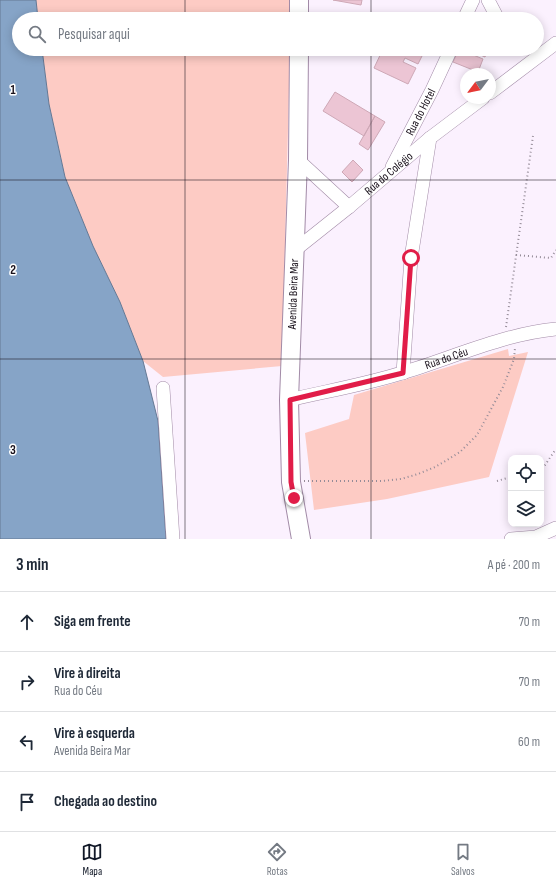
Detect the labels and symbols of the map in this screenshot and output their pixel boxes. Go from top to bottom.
north arrow [460,68,496,104]
text: 1 [10,82,16,98]
street label: Rua do Hotel [403,86,439,138]
street label: Rua do Colégio [362,149,416,198]
route start [402,249,420,267]
street label: Avenida Beira Mar [285,258,302,331]
text: 2 [10,262,16,278]
street label: Rua do Céu [423,344,470,373]
text: 3 [10,442,16,458]
route end [285,489,303,507]

